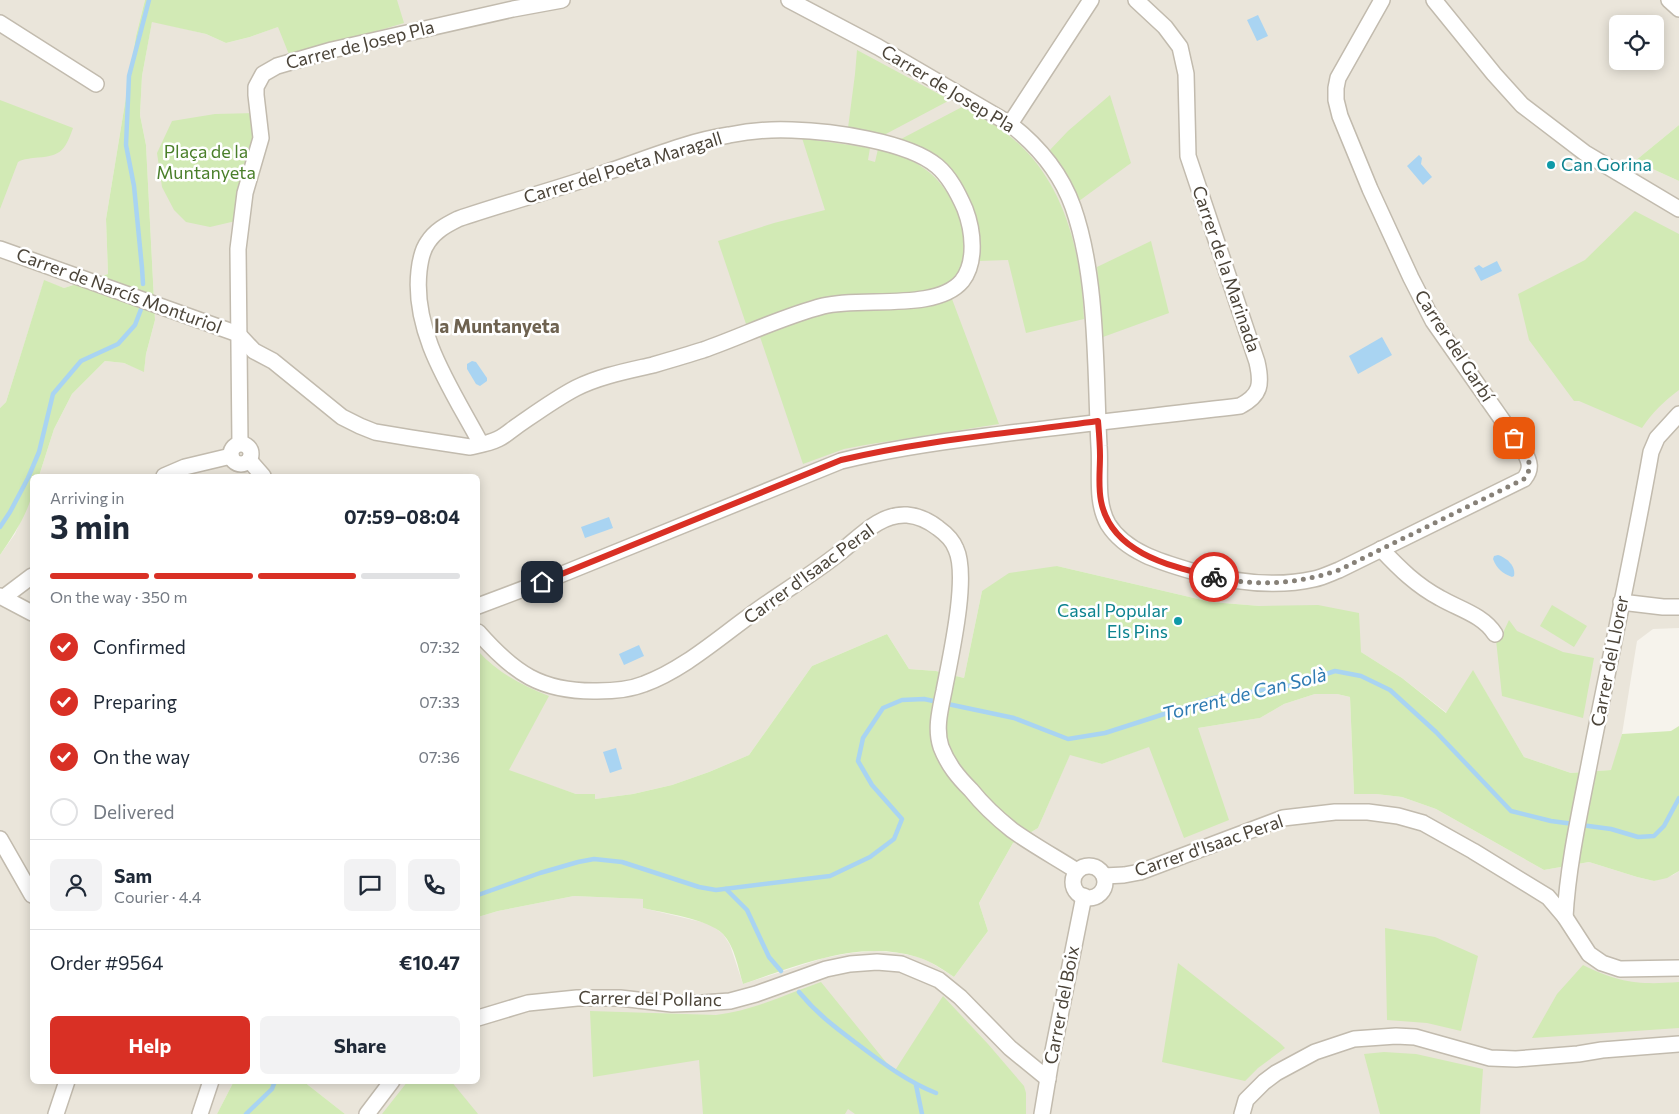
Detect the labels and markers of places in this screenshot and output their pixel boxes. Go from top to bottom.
place label: Can Gorina [1561,153,1652,175]
marker: Can Gorina [1545,159,1557,171]
pin [1493,417,1535,459]
pin [521,561,563,603]
place label: Casal Popular Els Pins [1057,599,1168,642]
marker: Casal Popular Els Pins [1172,615,1184,627]

